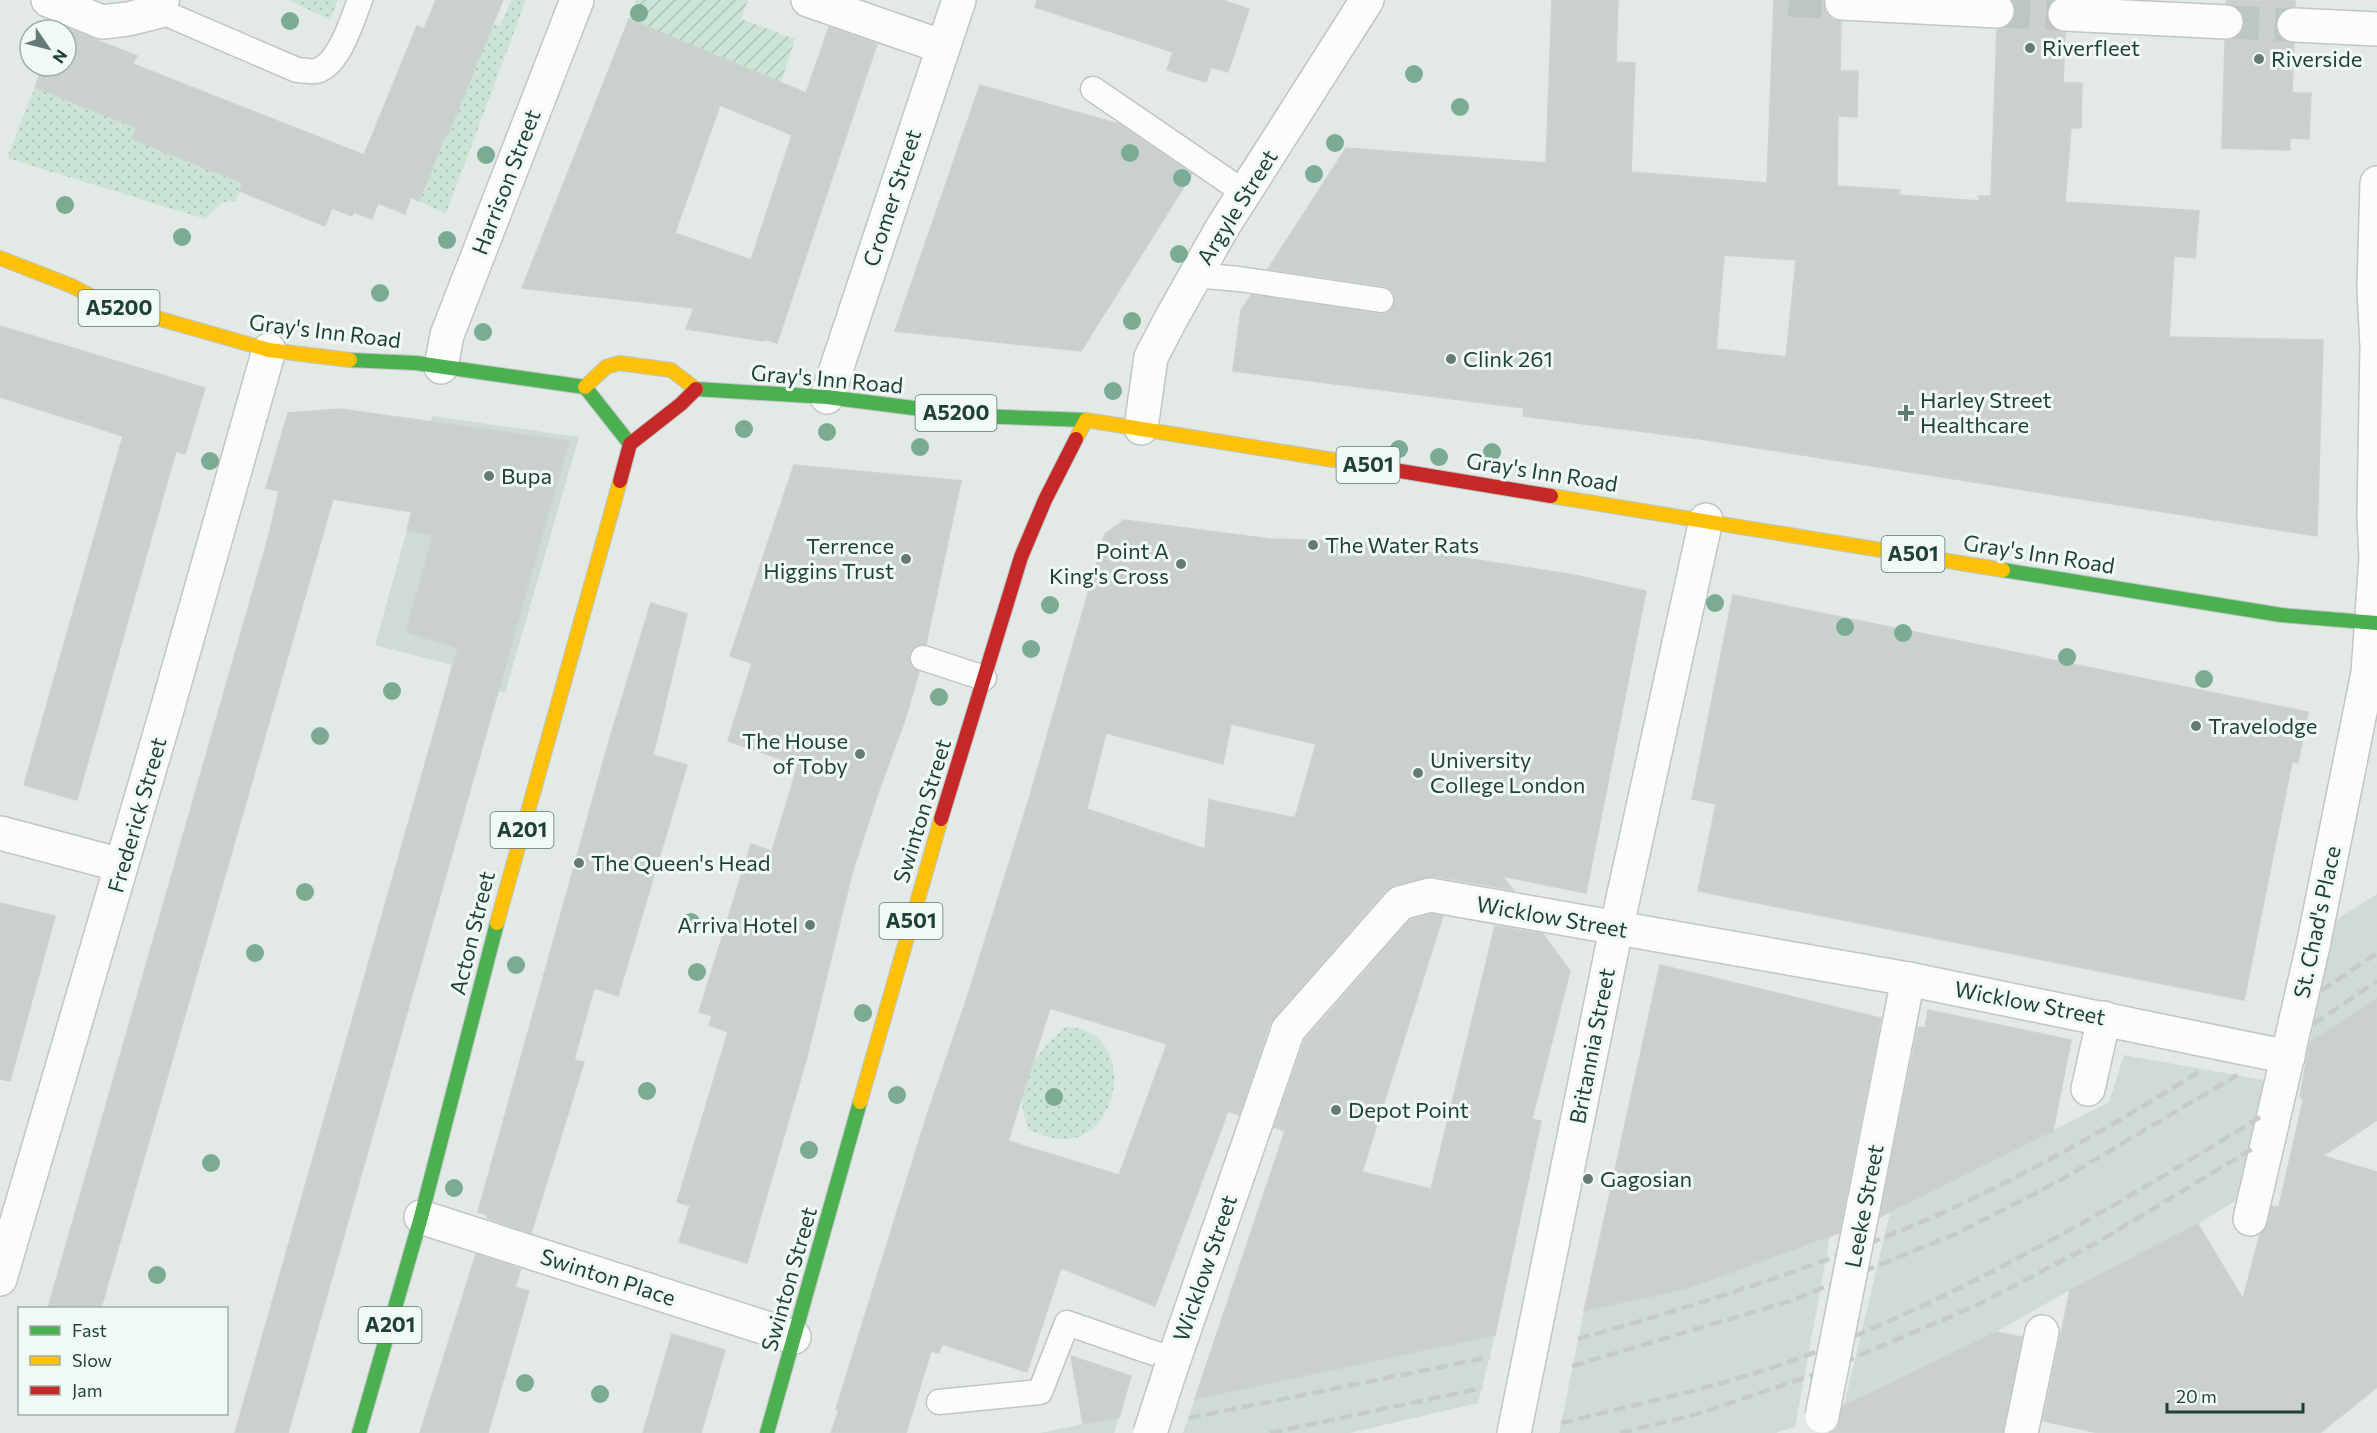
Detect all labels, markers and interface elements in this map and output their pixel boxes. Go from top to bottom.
north arrow [18,18,78,78]
place label: Riverfleet [2042,34,2140,61]
marker: Riverfleet [2023,41,2037,55]
place label: Riverside [2271,45,2362,72]
text: N [49,47,72,67]
marker: Riverside [2252,52,2266,66]
street label: Harrison Street [465,105,546,258]
street label: Cromer Street [857,126,926,270]
street label: Argyle Street [1190,144,1283,269]
road number: A5200 [78,290,160,326]
street label: Gray's Inn Road [248,308,403,353]
place label: Clink 261 [1463,345,1553,372]
marker: Clink 261 [1444,352,1458,366]
street label: Gray's Inn Road [750,358,904,399]
place label: Harley Street Healthcare [1920,386,2051,438]
road number: A5200 [916,395,996,431]
marker: Harley Street Healthcare [1897,404,1915,422]
street label: Gray's Inn Road [1464,446,1620,497]
road number: A501 [1336,447,1400,483]
place label: Bupa [501,462,552,489]
marker: Bupa [482,469,496,483]
street label: Gray's Inn Road [1961,528,2117,579]
place label: The Water Rats [1325,531,1479,558]
place label: Terrence Higgins Trust [763,532,894,584]
road number: A501 [1882,536,1944,572]
place label: Point A King's Cross [1049,537,1169,589]
marker: The Water Rats [1306,538,1320,552]
marker: Terrence Higgins Trust [899,552,913,566]
marker: Point A King's Cross [1174,557,1188,571]
place label: Travelodge [2208,712,2317,739]
marker: Travelodge [2189,719,2203,733]
place label: The House of Toby [742,727,848,779]
street label: Frederick Street [101,734,172,896]
street label: Swinton Street [887,736,956,886]
place label: University College London [1430,746,1585,798]
marker: The House of Toby [853,747,867,761]
marker: University College London [1411,766,1425,780]
road number: A201 [490,812,554,848]
street label: St. Chad's Place [2287,843,2346,1001]
place label: The Queen's Head [591,849,771,876]
marker: The Queen's Head [572,856,586,870]
street label: Acton Street [443,868,500,998]
street label: Wicklow Street [1474,890,1630,943]
road number: A501 [880,903,942,939]
place label: Arriva Hotel [677,911,798,938]
marker: Arriva Hotel [803,918,817,932]
street label: Britannia Street [1563,966,1620,1126]
street label: Wicklow Street [1952,975,2108,1030]
place label: Depot Point [1348,1096,1469,1123]
marker: Depot Point [1329,1103,1343,1117]
street label: Leeke Street [1838,1142,1889,1270]
place label: Gagosian [1600,1165,1692,1192]
marker: Gagosian [1581,1172,1595,1186]
street label: Wicklow Street [1167,1191,1242,1345]
street label: Swinton Street [755,1203,822,1354]
street label: Swinton Place [537,1242,679,1311]
legend [18,1307,228,1415]
road number: A201 [358,1307,422,1343]
text: Fast [72,1319,107,1341]
text: Slow [72,1349,112,1371]
scale bar [2167,1376,2304,1414]
text: Jam [72,1379,102,1401]
text: 20 m [2176,1385,2217,1407]

